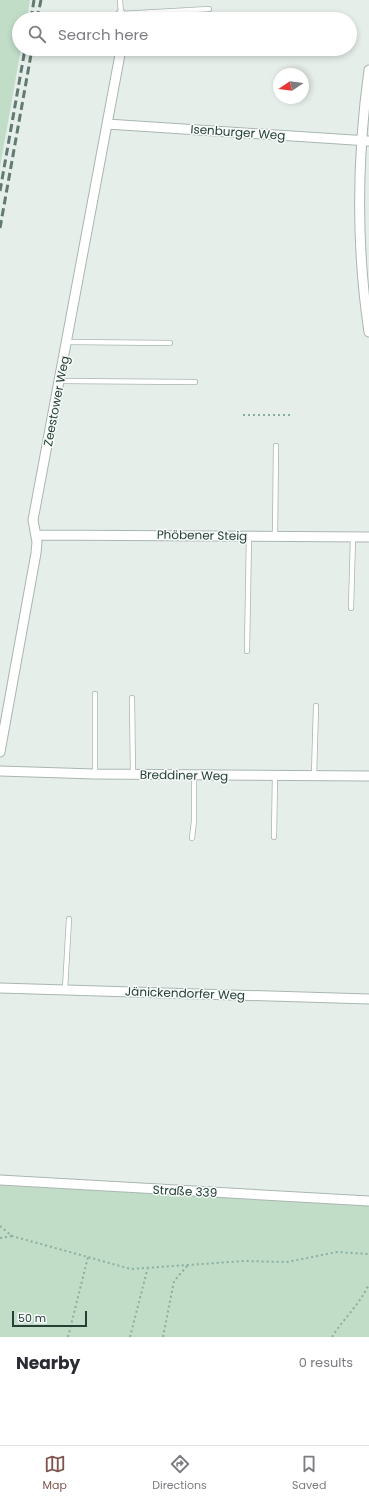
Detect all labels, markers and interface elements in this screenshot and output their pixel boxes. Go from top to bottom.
search box [12,12,357,56]
icon: search [26,23,48,45]
text: Search here [58,24,148,45]
north arrow [273,68,309,104]
street label: Isenburger Weg [190,120,286,144]
street label: Zeestower Weg [39,354,73,448]
street label: Phöbener Steig [157,526,247,544]
street label: Breddiner Weg [140,766,228,784]
street label: Jänickendorfer Weg [125,982,245,1004]
street label: Straße 339 [152,1181,218,1201]
scale bar [12,1309,87,1328]
text: 50 m [18,1310,46,1326]
text: Nearby [16,1351,80,1375]
text: 0 results [299,1353,353,1372]
tab: Map [43,1453,67,1494]
tab: Directions [152,1453,207,1494]
tab: Saved [292,1453,326,1494]

